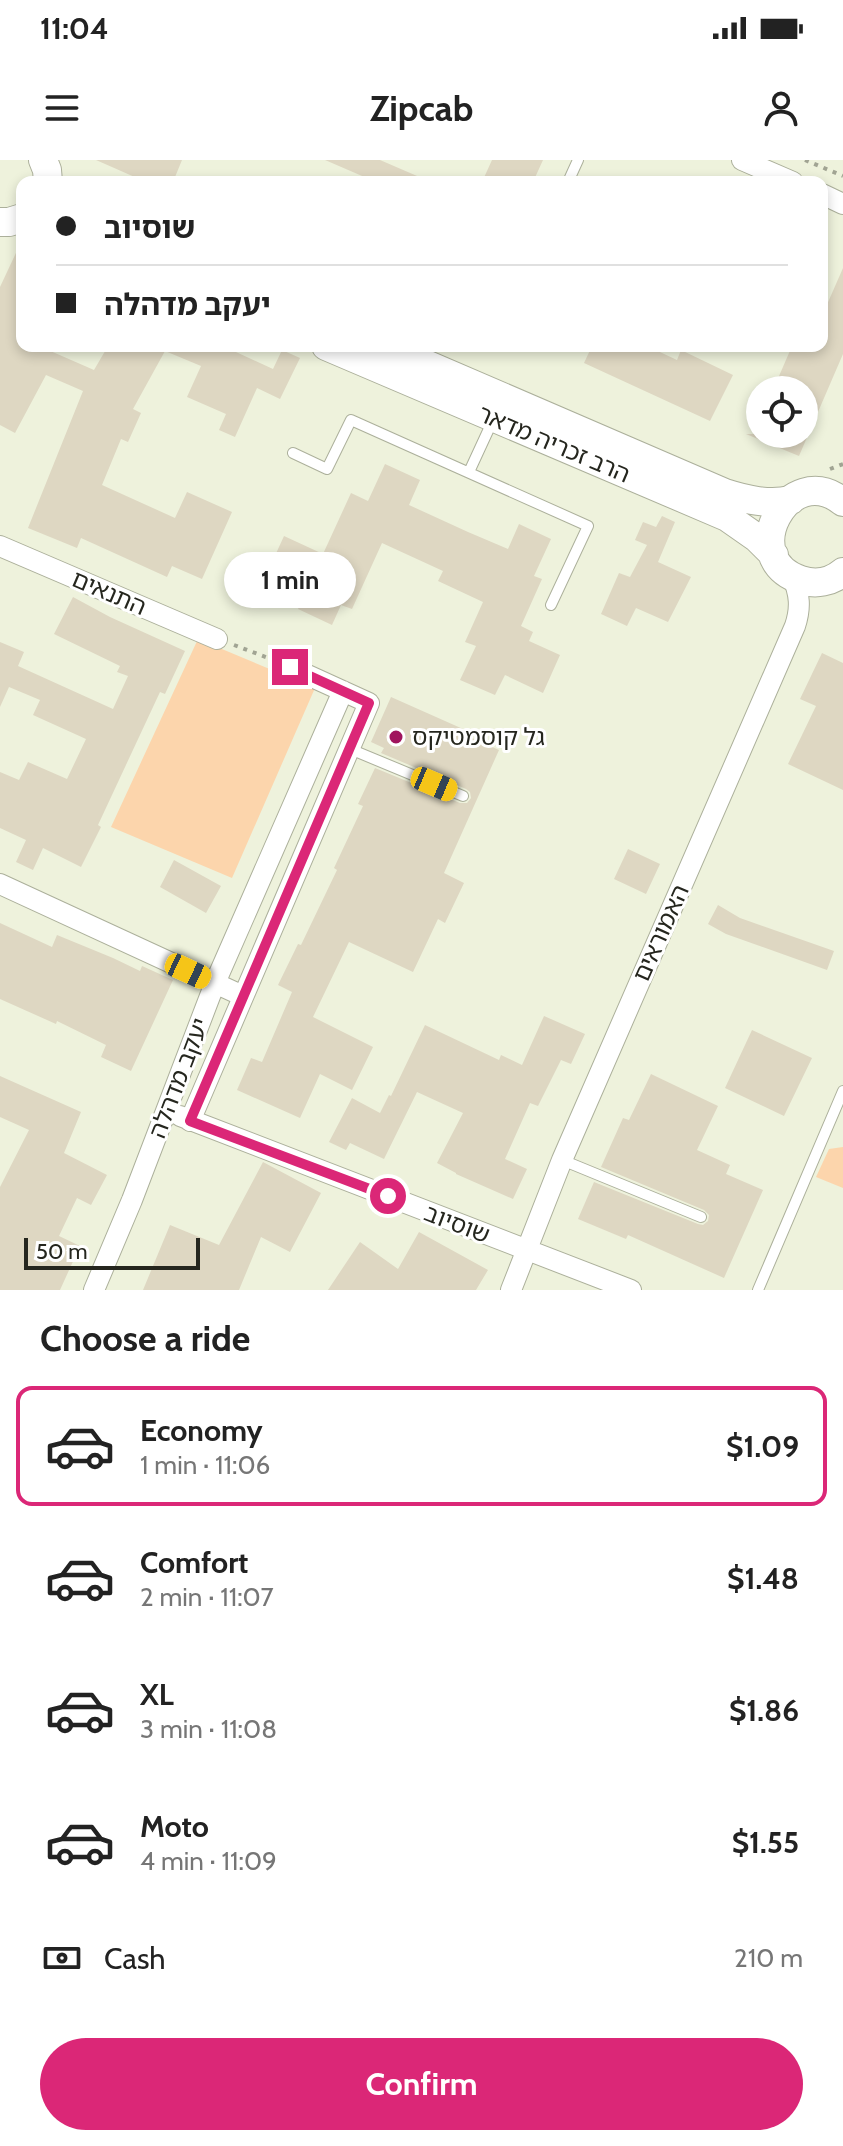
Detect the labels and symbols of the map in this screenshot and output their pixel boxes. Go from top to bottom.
street label: הרב זכריה מדאר [474,399,635,489]
callout: 1 min [224,551,356,607]
street label: התנאים [68,564,151,621]
route end [272,649,308,685]
place label: גל קוסמטיקס [412,722,545,751]
marker: גל קוסמטיקס [387,728,405,746]
car [407,764,461,804]
street label: האמוראים [626,880,695,986]
car [161,950,215,992]
street label: יעקב מדהלה [142,1014,215,1142]
route start [370,1178,406,1214]
street label: שוסיוב [420,1198,494,1249]
scale bar [24,1234,200,1270]

